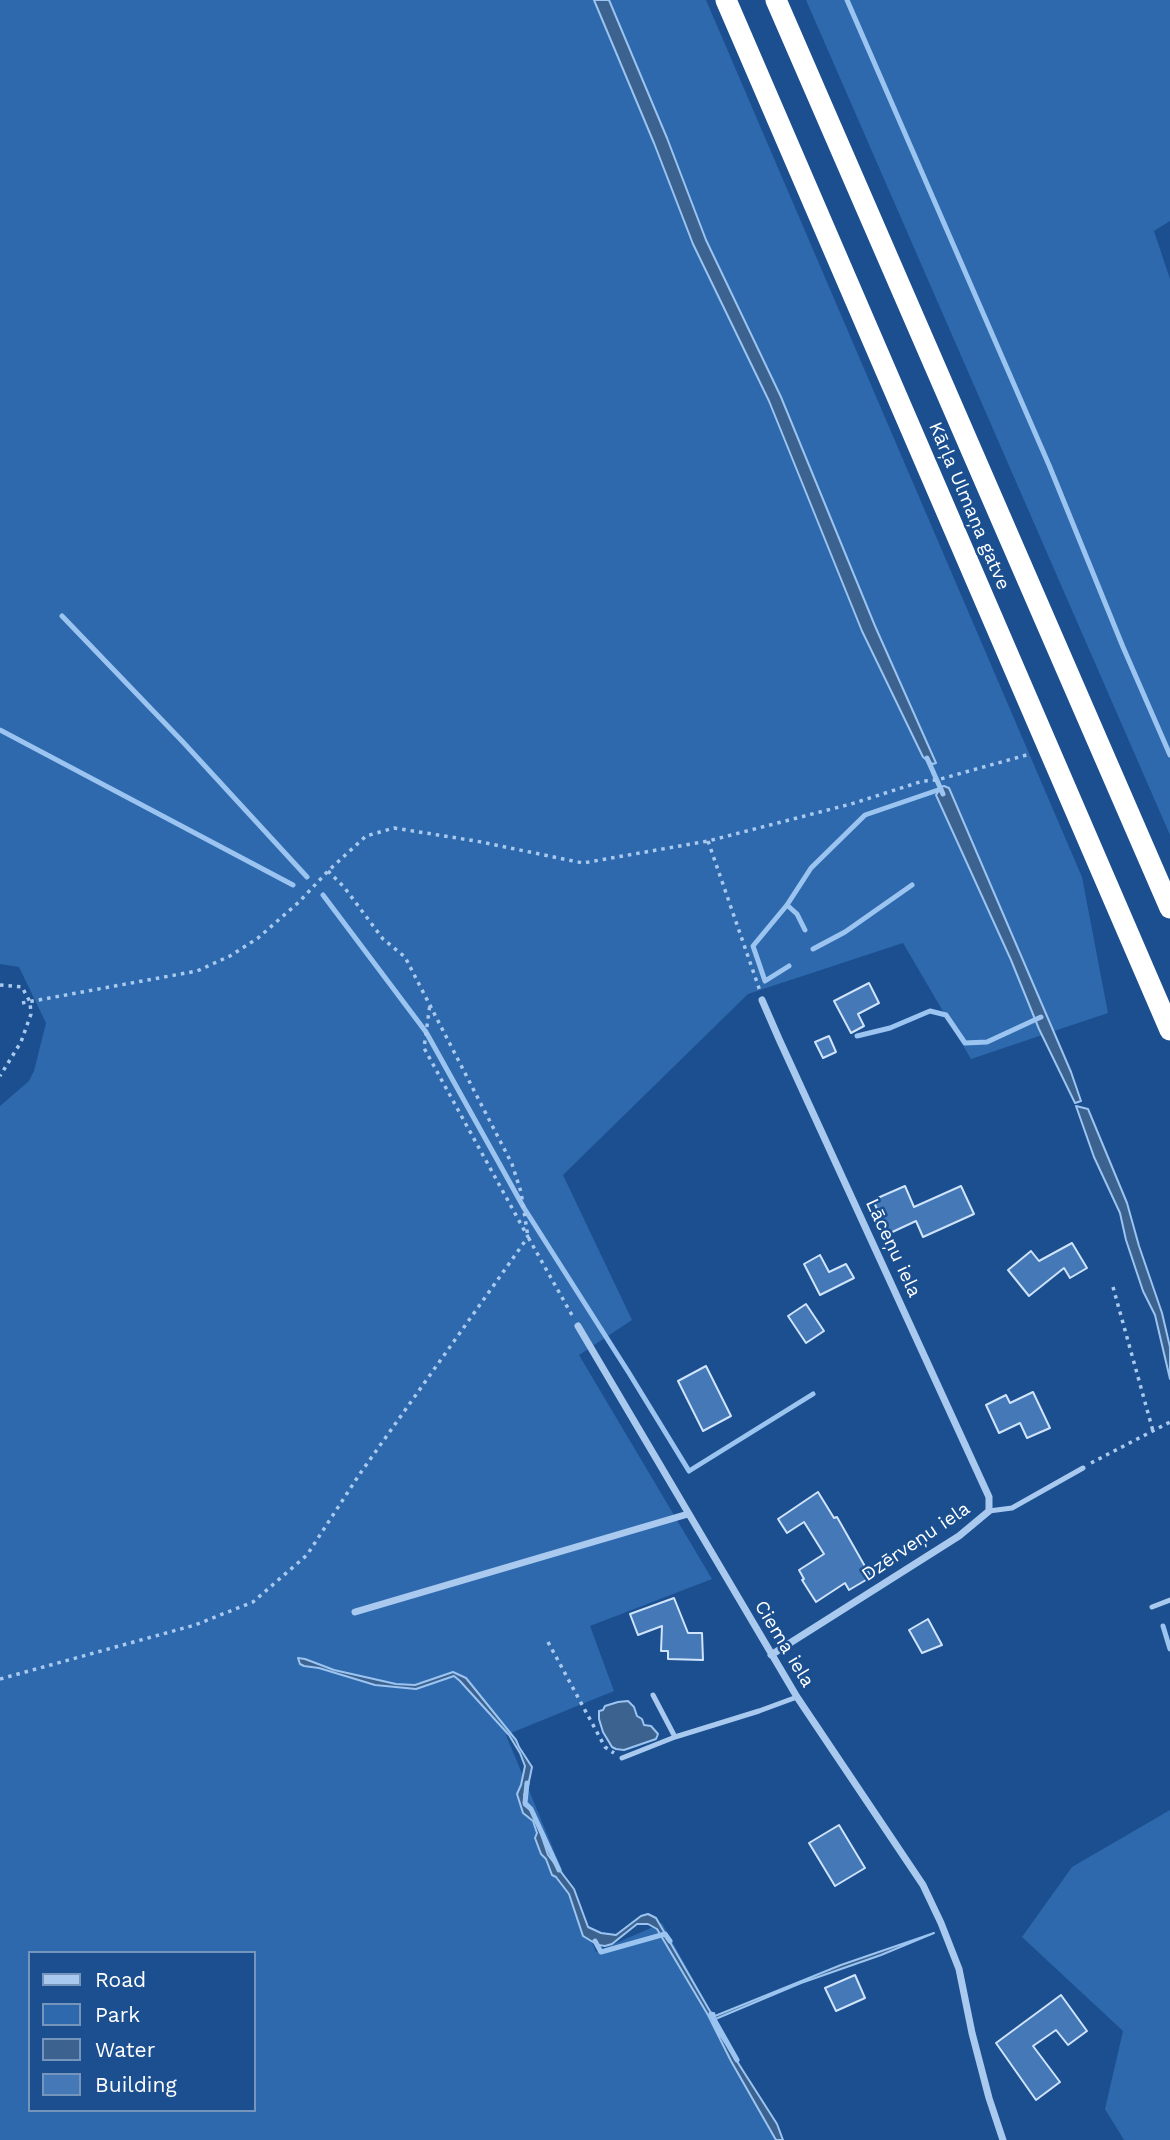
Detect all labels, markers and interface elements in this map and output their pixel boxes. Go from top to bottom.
street label: Kārļa Ulmaņa gatve [923,419,1015,593]
street label: Lāceņu iela [860,1195,926,1301]
street label: Dzērveņu iela [858,1497,974,1587]
street label: Ciema iela [749,1597,819,1691]
legend [28,1951,256,2112]
text: Road [95,1967,146,1992]
text: Park [95,2002,140,2027]
text: Water [95,2037,155,2062]
text: Building [95,2072,177,2097]

